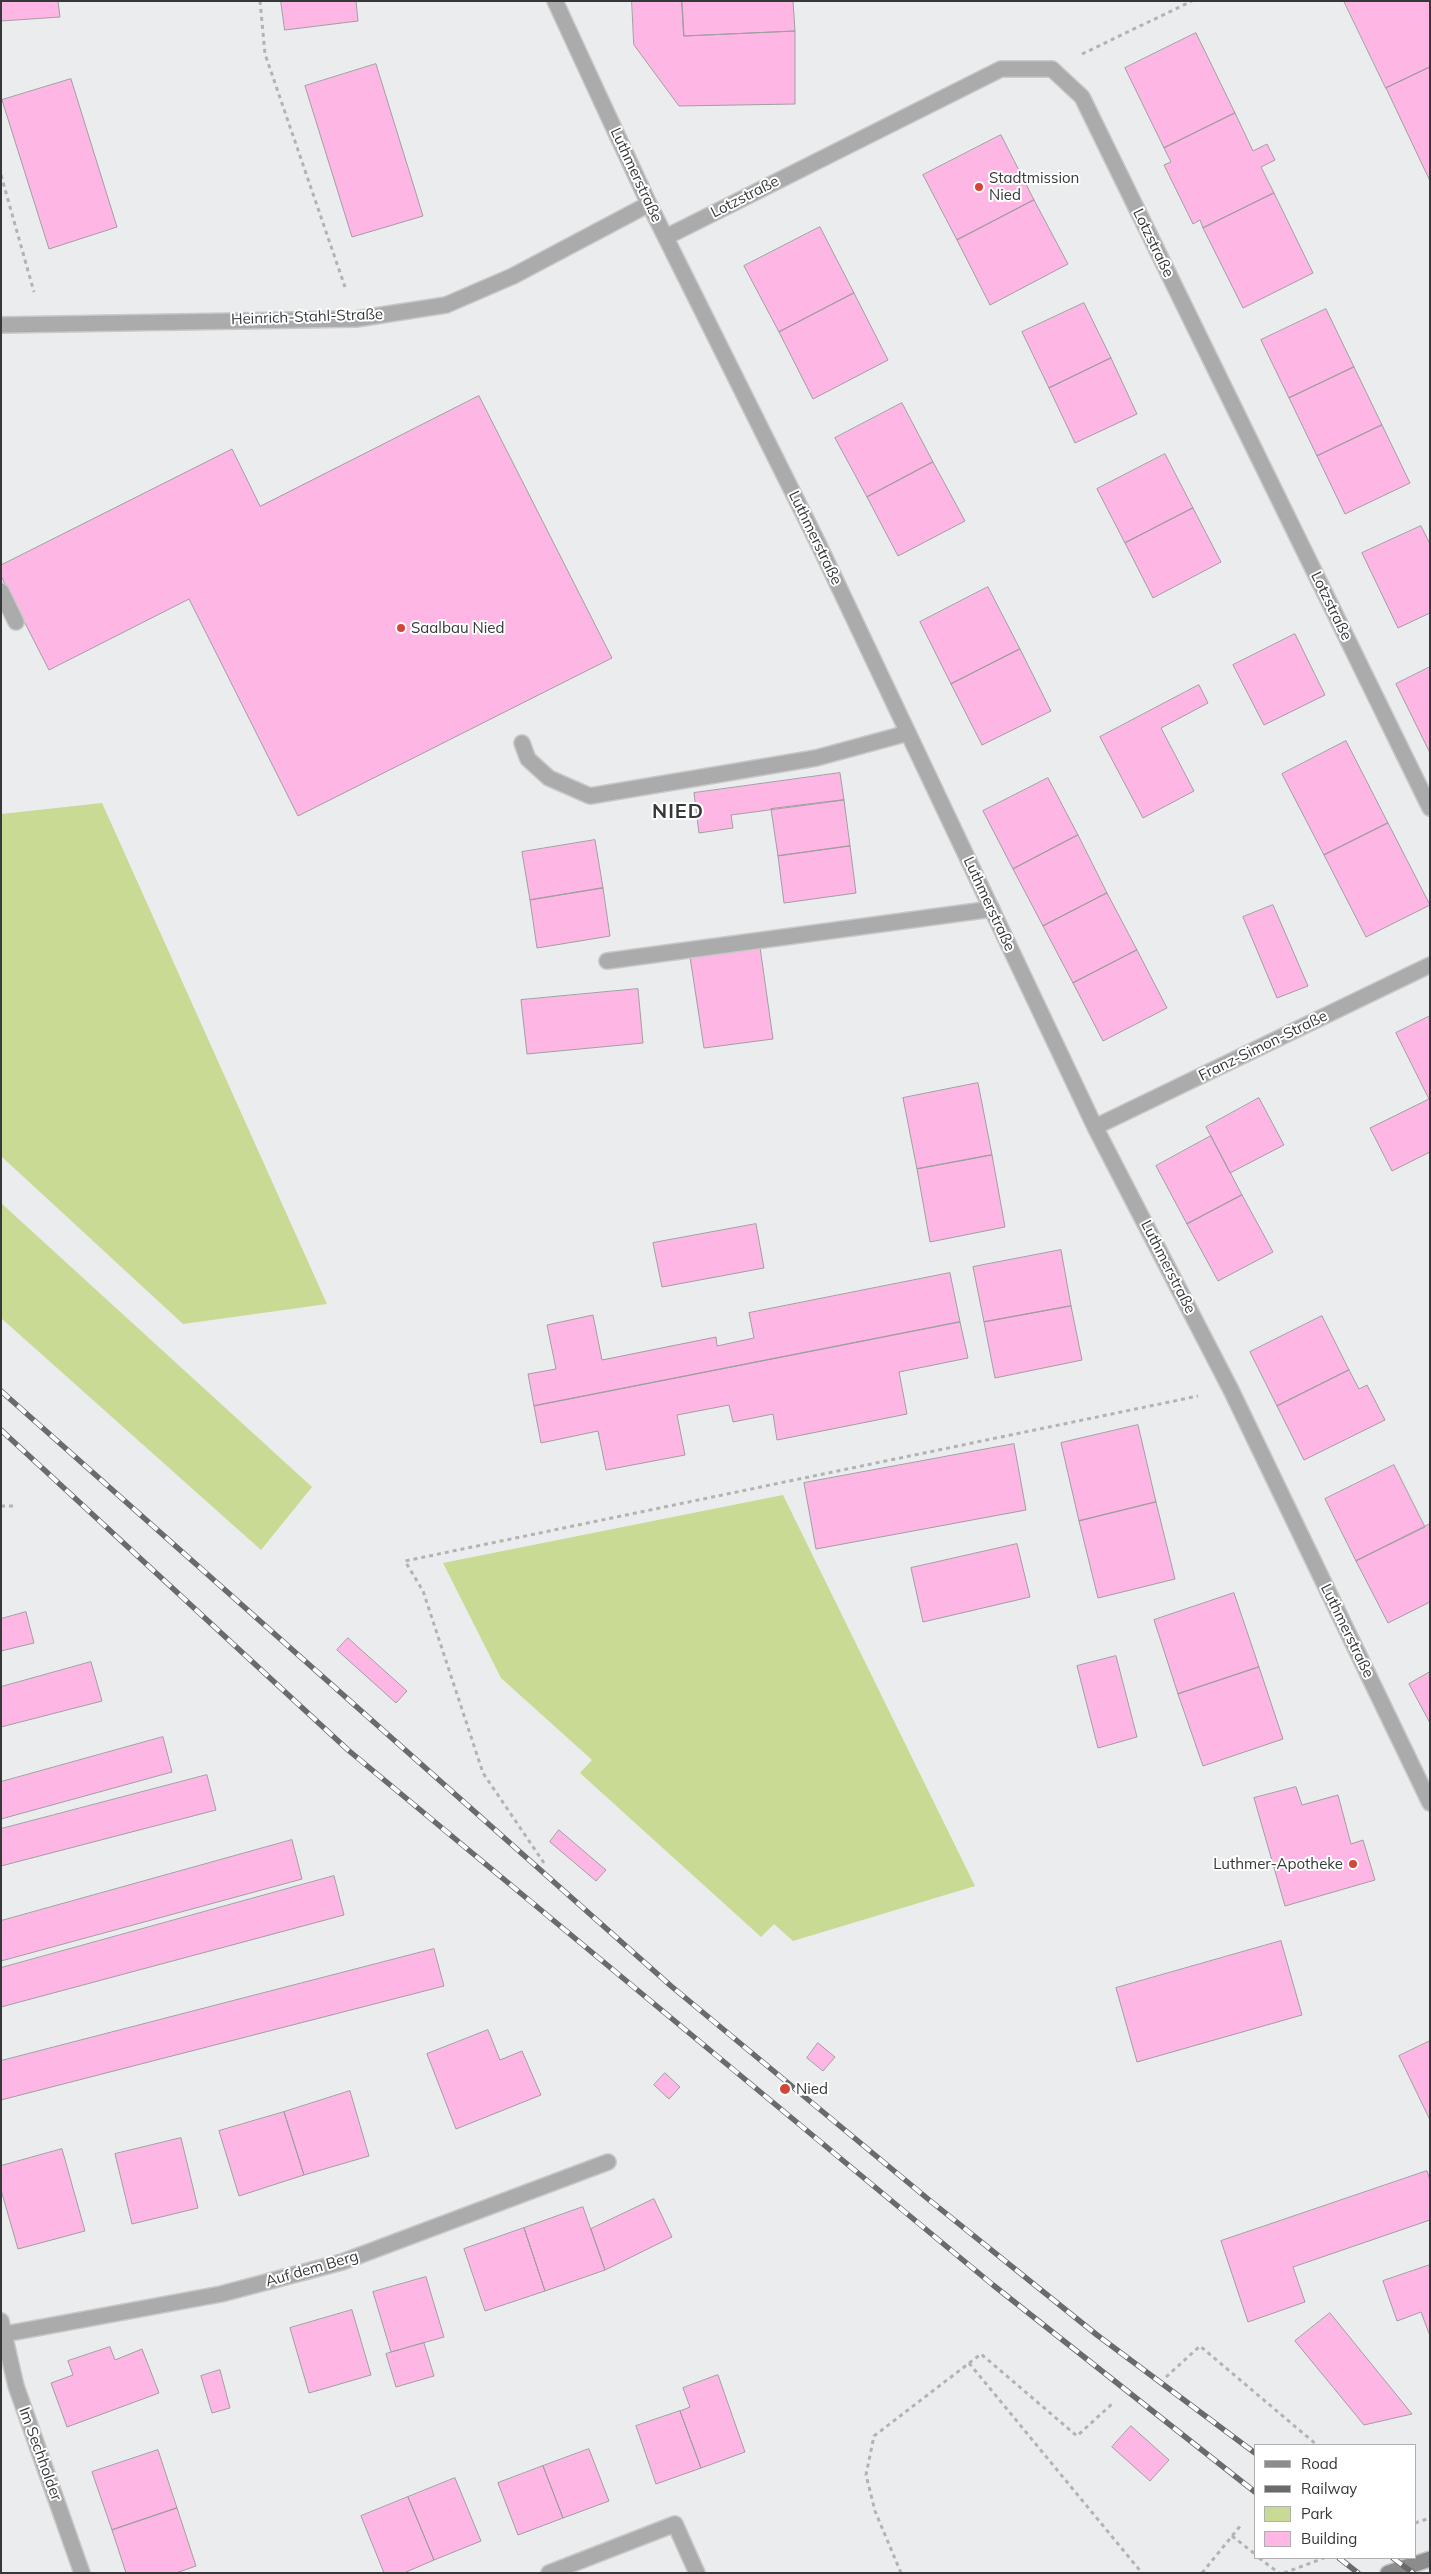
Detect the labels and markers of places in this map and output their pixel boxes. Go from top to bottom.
place label: Stadtmission Nied [989,169,1079,204]
marker: Stadtmission Nied [973,181,985,193]
place label: Saalbau Nied [411,619,504,637]
marker: Saalbau Nied [395,622,407,634]
place label: Luthmer-Apotheke [1213,1855,1343,1873]
marker: Luthmer-Apotheke [1347,1858,1359,1870]
place label: Nied [796,2080,828,2098]
marker: Nied [778,2082,792,2096]

